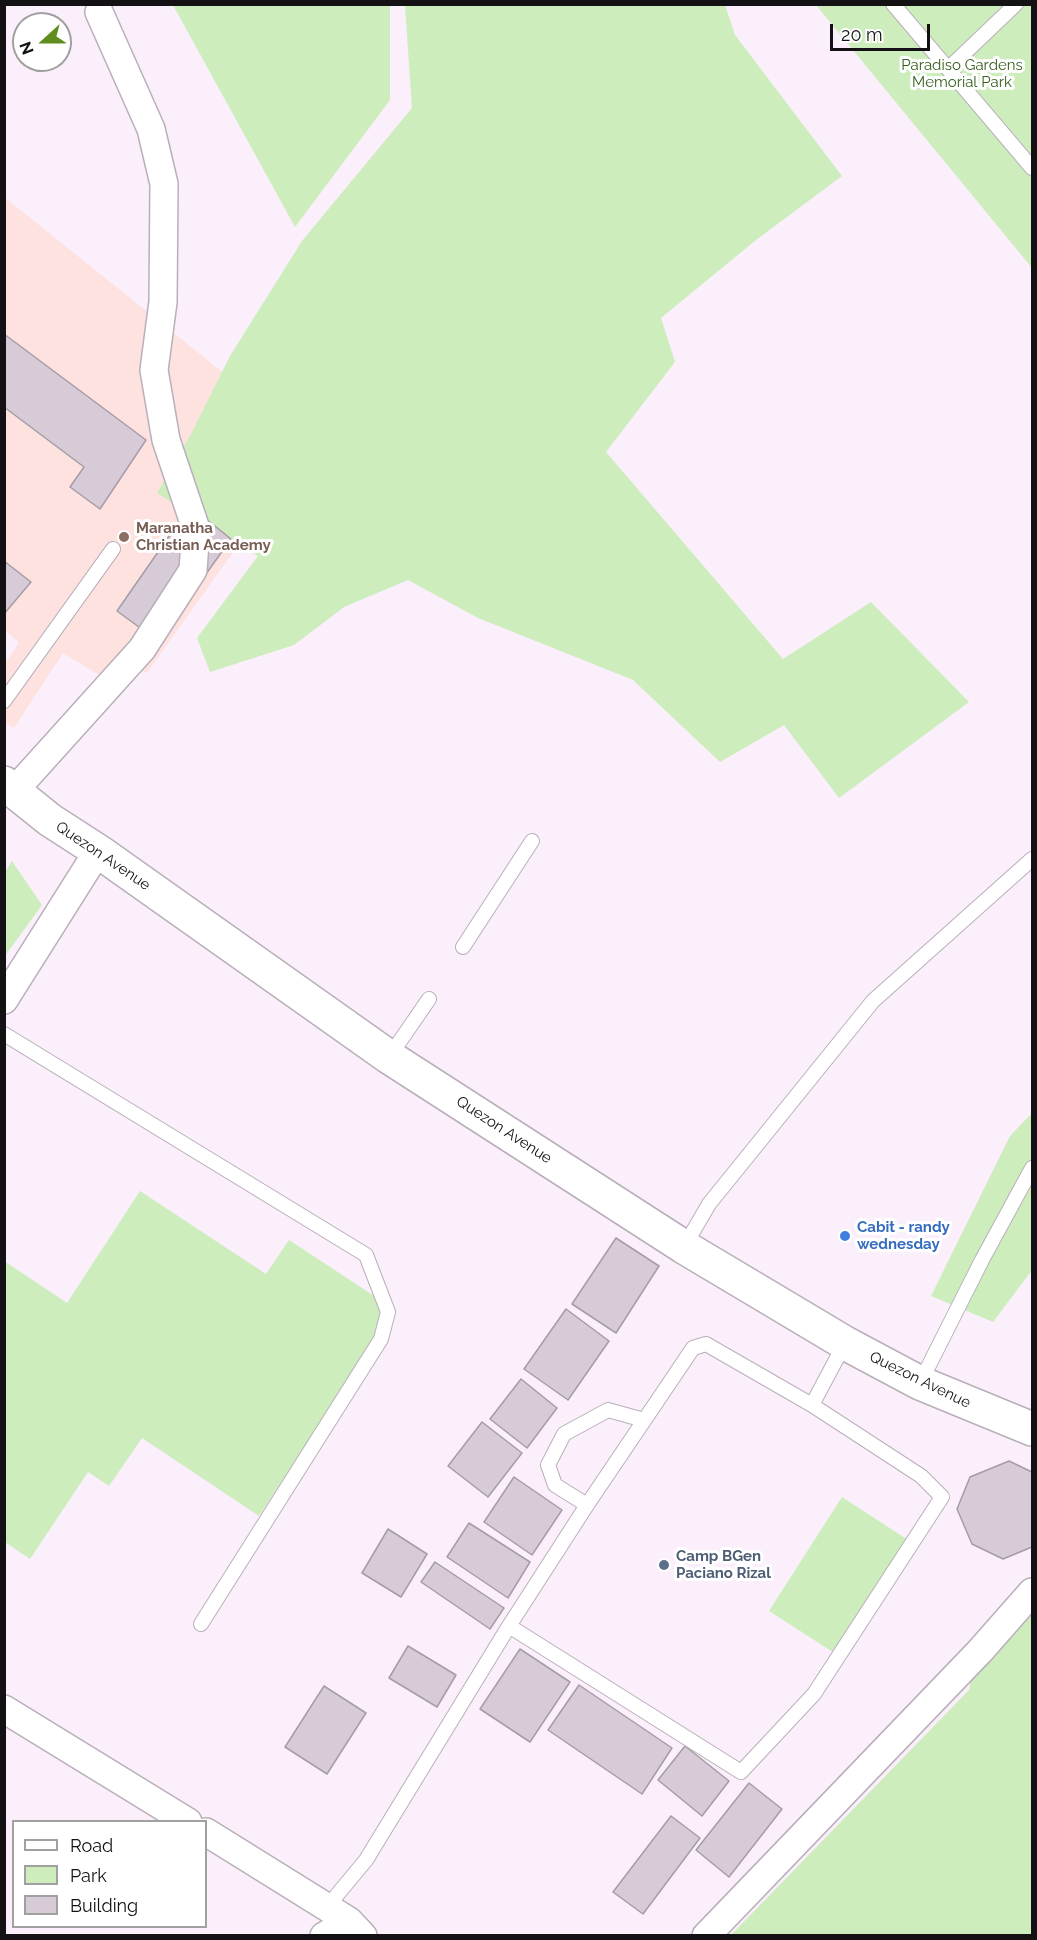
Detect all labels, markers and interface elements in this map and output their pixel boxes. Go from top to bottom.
north arrow [12,12,72,72]
scale bar [833,12,934,50]
text: 20 m [841,24,883,45]
text: N [16,39,38,57]
park label: Paradiso Gardens Memorial Park [901,56,1023,91]
place label: Maranatha Christian Academy [136,519,271,554]
marker: Maranatha Christian Academy [117,530,131,544]
street label: Quezon Avenue [52,818,154,894]
street label: Quezon Avenue [453,1092,555,1168]
place label: Cabit - randy wednesday [857,1218,950,1253]
marker: Cabit - randy wednesday [838,1229,852,1243]
street label: Quezon Avenue [867,1348,973,1412]
place label: Camp BGen Paciano Rizal [676,1547,771,1582]
marker: Camp BGen Paciano Rizal [657,1558,671,1572]
legend [12,1820,207,1928]
text: Road [70,1835,113,1856]
text: Park [70,1865,107,1886]
text: Building [70,1895,138,1916]

